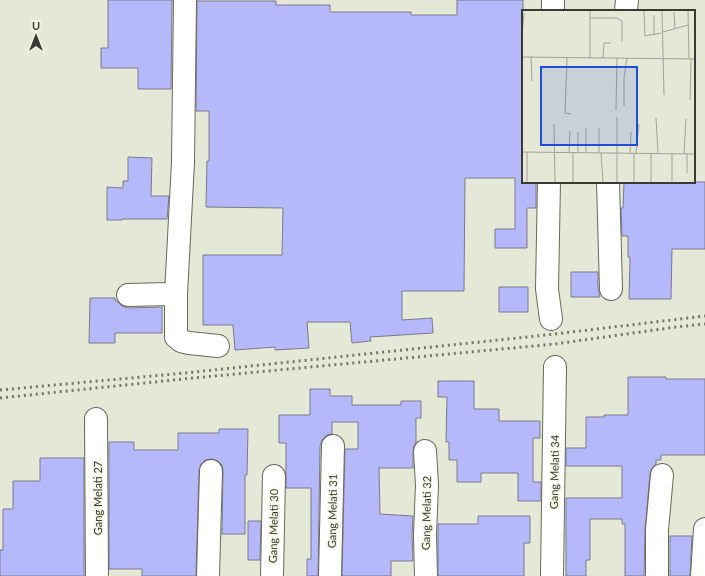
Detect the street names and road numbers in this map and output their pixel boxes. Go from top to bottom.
street label: Gang Melati 34 [547,434,561,509]
street label: Gang Melati 27 [91,461,104,535]
street label: Gang Melati 31 [325,474,339,548]
street label: Gang Melati 32 [419,476,433,550]
street label: Gang Melati 30 [266,488,280,563]

